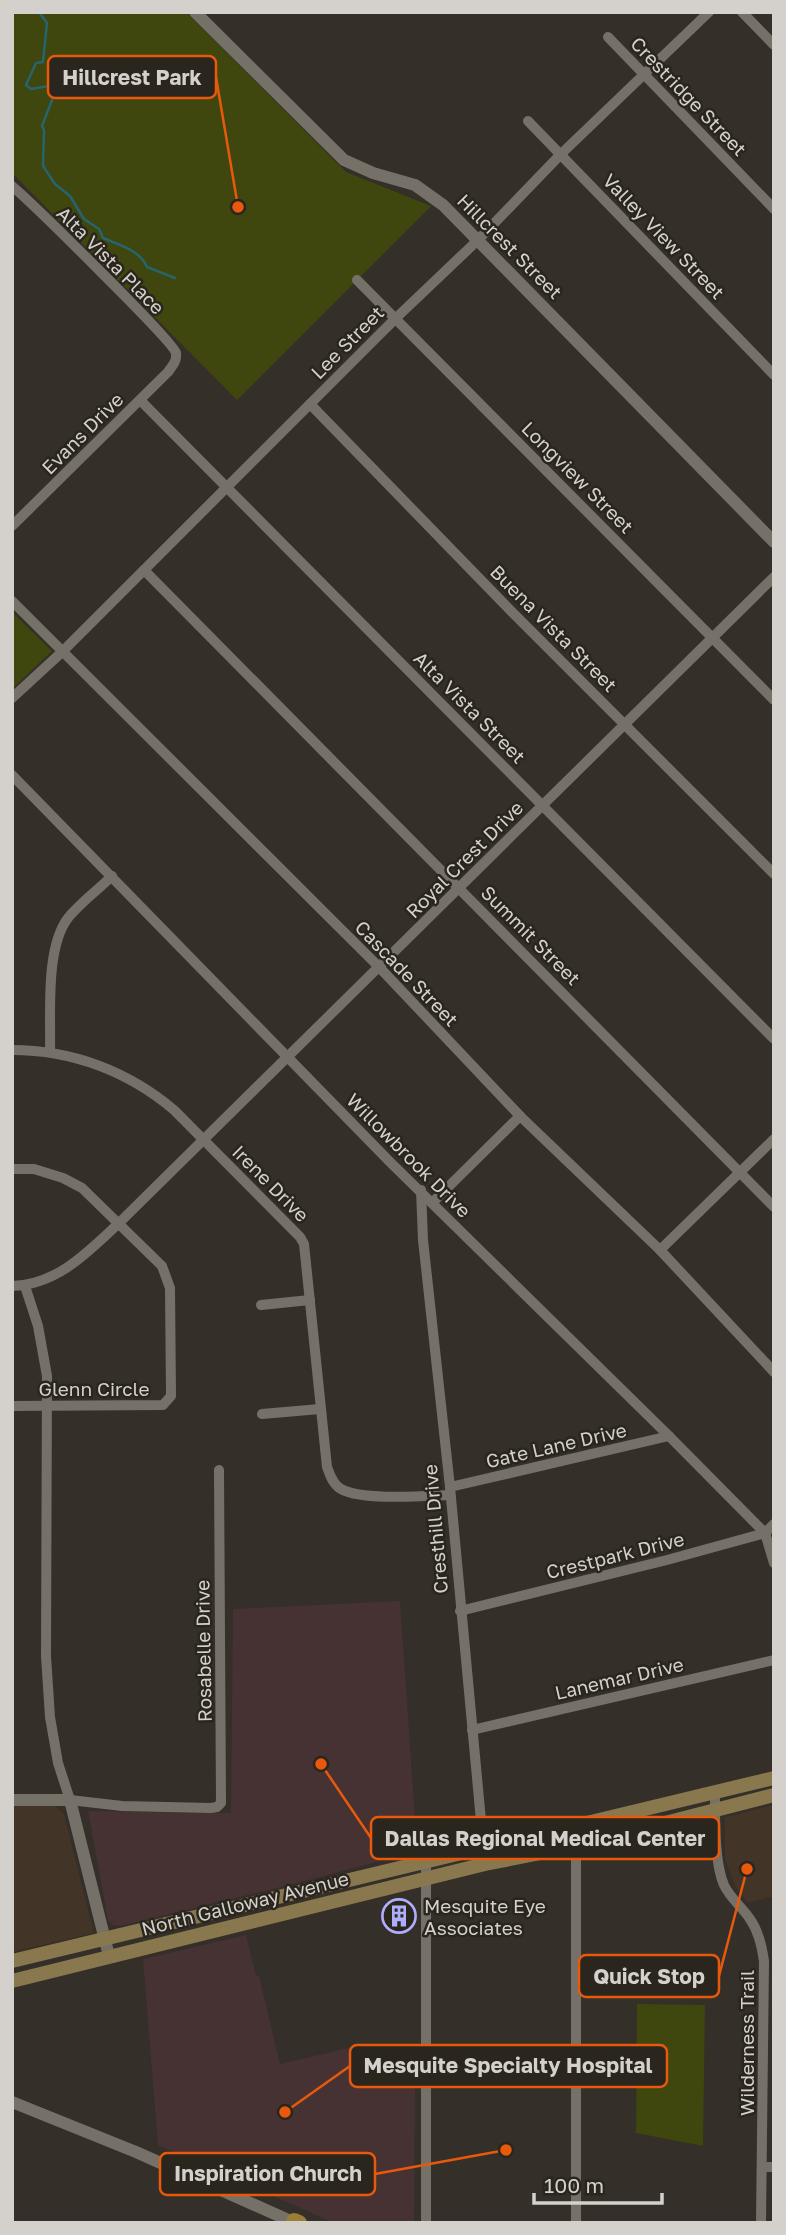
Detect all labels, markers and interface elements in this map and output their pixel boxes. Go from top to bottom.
street label: Crestridge Street [626,32,752,160]
callout: Hillcrest Park [48,56,216,98]
text: Hillcrest Park [62,64,202,90]
street label: Valley View Street [598,169,730,303]
street label: Hillcrest Street [453,189,567,303]
street label: Alta Vista Place [52,201,170,319]
street label: Lee Street [306,301,388,383]
street label: Evans Drive [36,387,128,479]
street label: Longview Street [517,416,639,538]
street label: Buena Vista Street [486,560,622,696]
street label: Alta Vista Street [409,646,531,768]
street label: Royal Crest Drive [401,796,527,922]
street label: Summit Street [477,881,585,989]
street label: Cascade Street [351,915,463,1031]
street label: Willowbrook Drive [342,1088,476,1222]
street label: Irene Drive [228,1140,314,1226]
street label: Glenn Circle [39,1377,149,1400]
street label: Gate Lane Drive [483,1418,629,1472]
street label: Cresthill Drive [418,1463,452,1595]
street label: Crestpark Drive [544,1527,686,1583]
street label: Rosabelle Drive [190,1580,216,1722]
street label: Lanemar Drive [552,1652,686,1704]
callout: Dallas Regional Medical Center [371,1817,719,1859]
text: Dallas Regional Medical Center [385,1825,705,1851]
street label: North Galloway Avenue [139,1866,351,1940]
place label: Mesquite Eye Associates [424,1894,546,1939]
building icon: Mesquite Eye Associates [380,1897,418,1935]
callout: Quick Stop [579,1955,719,1997]
text: Quick Stop [593,1963,705,1989]
street label: Wilderness Trail [735,1970,758,2116]
callout: Mesquite Specialty Hospital [350,2045,667,2087]
text: Mesquite Specialty Hospital [363,2052,653,2078]
callout: Inspiration Church [160,2153,375,2195]
text: Inspiration Church [174,2160,362,2186]
scale bar [534,2162,662,2206]
text: 100 m [544,2172,604,2198]

